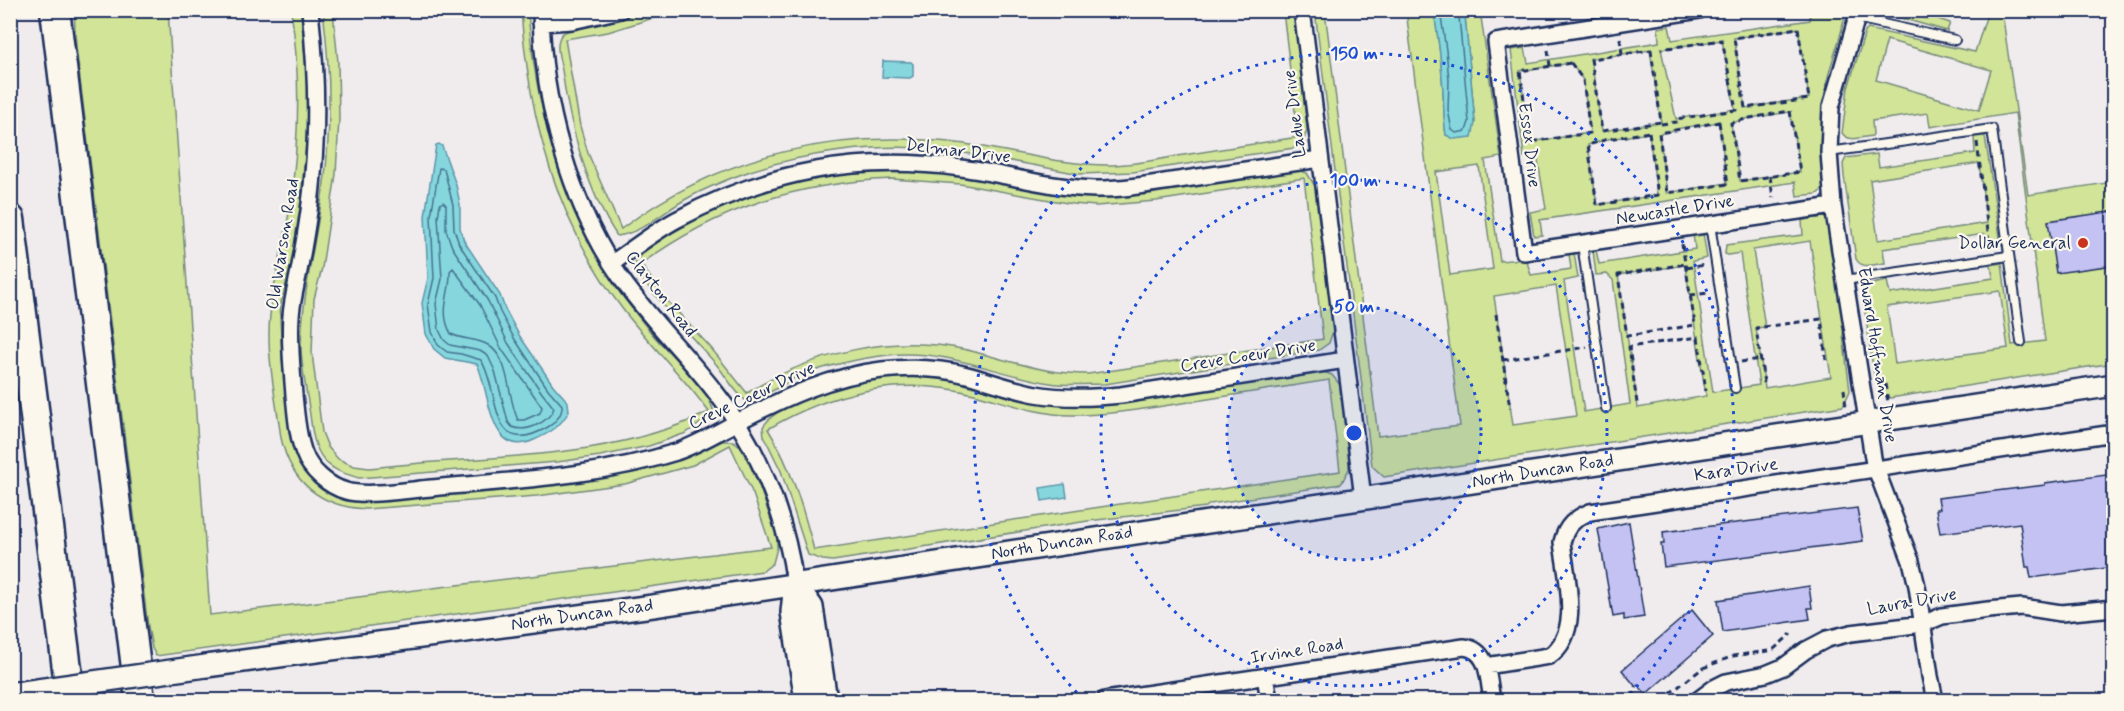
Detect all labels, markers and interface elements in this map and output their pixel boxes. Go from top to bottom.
text: 150 m [1330,42,1378,66]
street label: Ladue Drive [1278,69,1312,159]
street label: Essex Drive [1512,101,1546,189]
street label: Delmar Drive [904,133,1012,169]
text: 100 m [1330,169,1378,193]
street label: Old Warson Road [261,177,305,311]
street label: Newcastle Drive [1614,189,1736,231]
place label: Dollar General [1958,231,2071,255]
marker: Dollar General [2076,236,2090,250]
street label: Clayton Road [620,246,702,342]
street label: Edward Hoffman Drive [1851,266,1903,444]
text: 50 m [1334,295,1374,319]
street label: Creve Coeur Drive [1178,333,1318,379]
street label: Creve Coeur Drive [685,356,819,436]
centre of rings [1344,423,1364,443]
street label: North Duncan Road [1470,448,1616,494]
street label: Kara Drive [1693,452,1780,488]
street label: North Duncan Road [989,520,1135,566]
street label: Laura Drive [1865,582,1959,622]
street label: North Duncan Road [509,593,655,637]
street label: Irvine Road [1249,632,1345,670]

